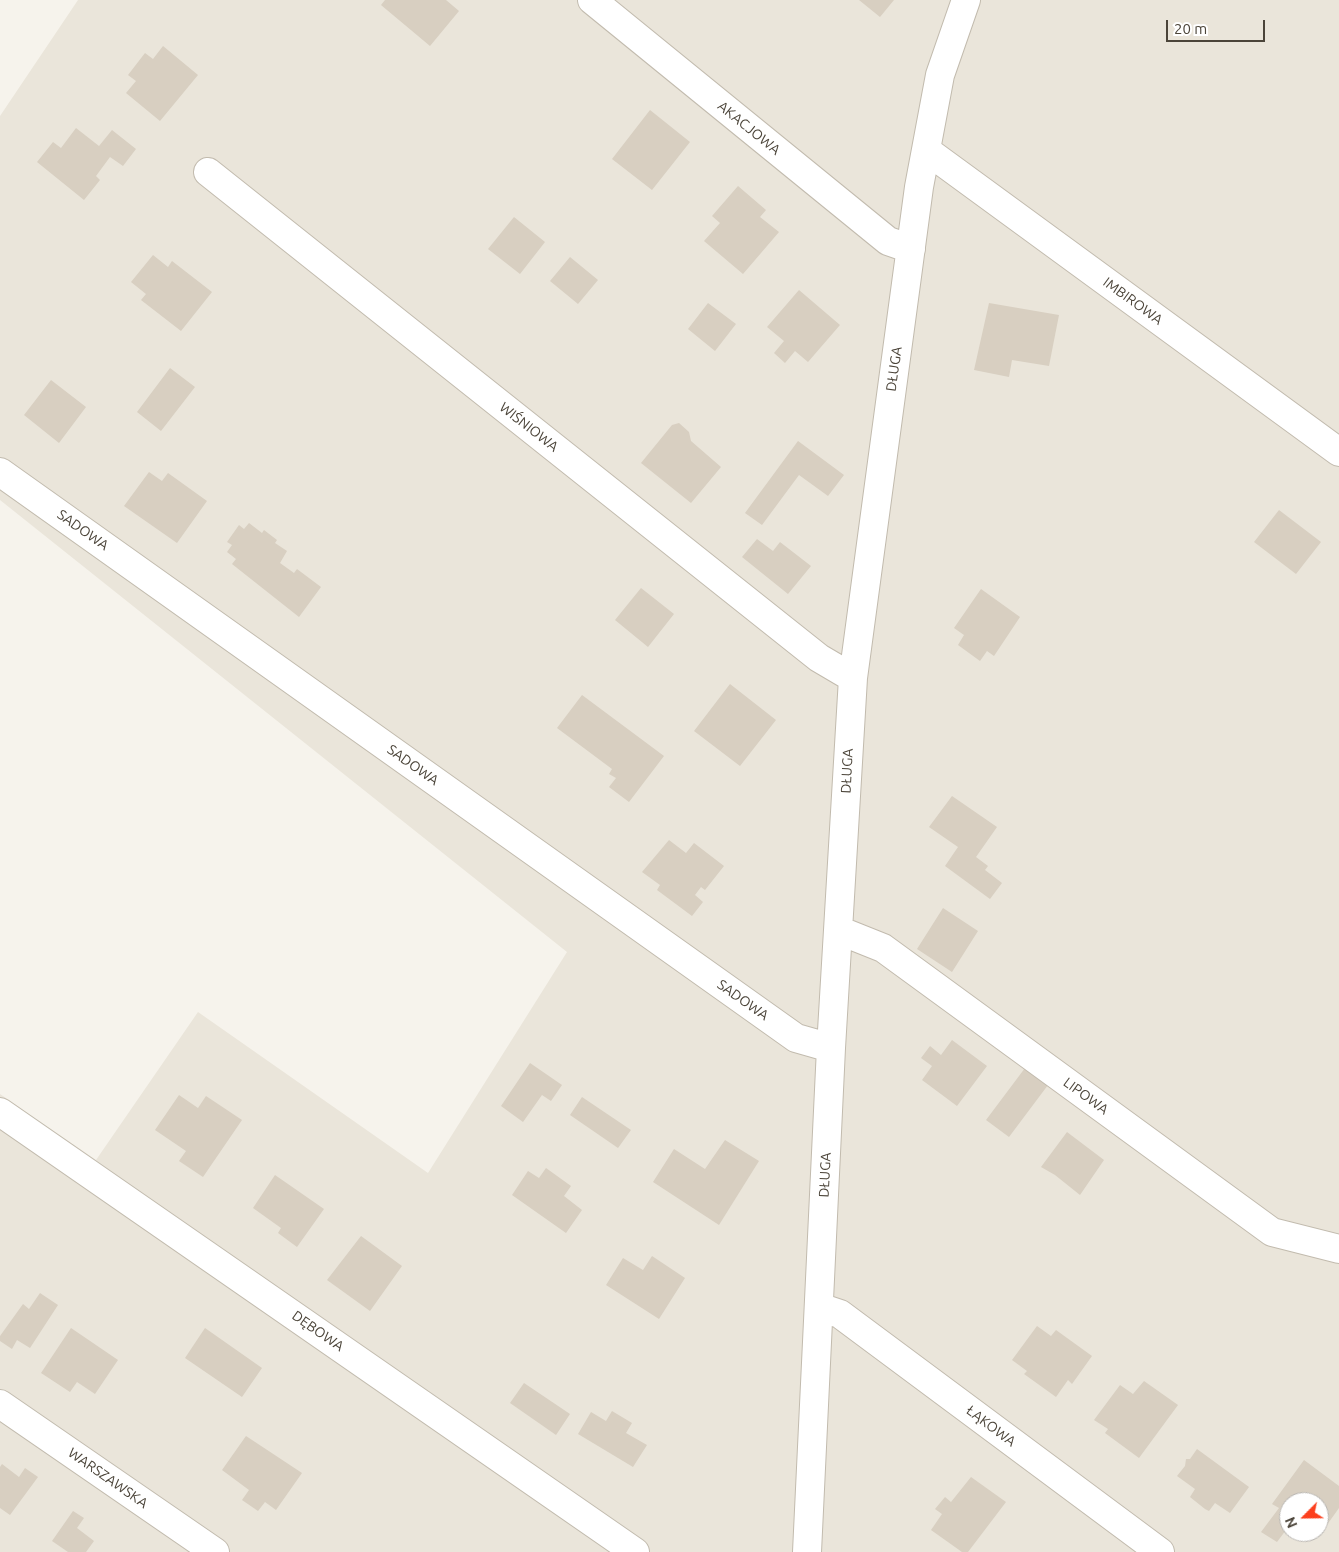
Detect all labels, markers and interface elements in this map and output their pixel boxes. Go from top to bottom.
scale bar [1169,10,1268,42]
text: 20 m [1174,20,1207,37]
street label: AKACJOWA [714,98,784,158]
street label: IMBIROWA [1100,274,1166,328]
street label: DŁUGA [883,346,905,392]
street label: WIŚNIOWA [496,399,562,455]
street label: SADOWA [54,506,112,554]
street label: SADOWA [384,741,442,789]
street label: DŁUGA [837,748,857,794]
street label: SADOWA [714,976,772,1024]
street label: LIPOWA [1060,1074,1112,1118]
street label: DŁUGA [815,1152,835,1198]
street label: DĘBOWA [289,1307,347,1355]
street label: ŁĄKOWA [963,1402,1019,1450]
street label: WARSZAWSKA [65,1444,151,1512]
north arrow [1279,1492,1329,1542]
text: N [1282,1515,1301,1530]

